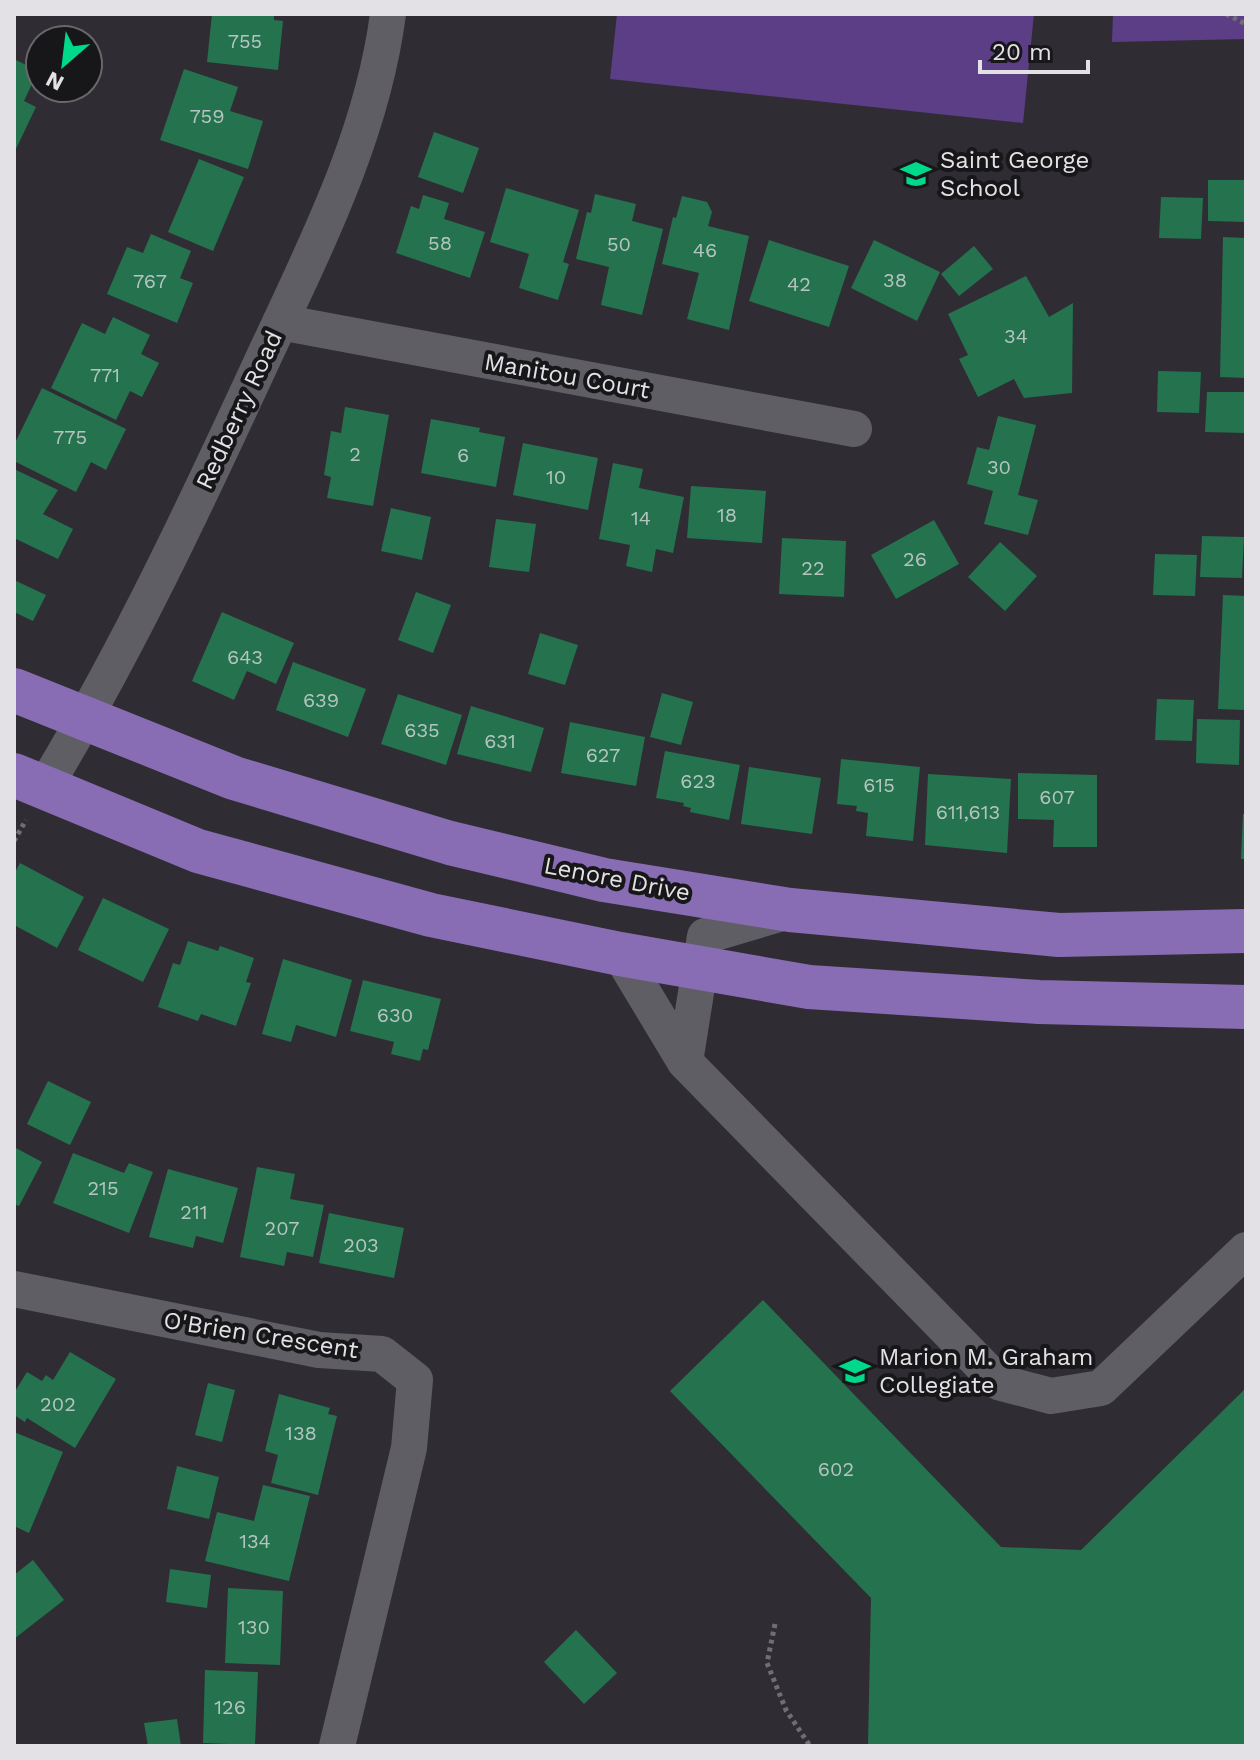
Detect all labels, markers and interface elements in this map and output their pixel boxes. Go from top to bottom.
north arrow [24,24,104,104]
scale bar [980,24,1088,74]
house number: 755 [228,29,262,53]
text: 20 m [992,38,1052,66]
text: N [42,66,68,96]
house number: 759 [189,104,225,128]
place label: Saint George School [940,146,1089,202]
school or university icon: Saint George School [899,157,933,191]
house number: 58 [428,231,452,255]
house number: 50 [607,232,631,256]
house number: 46 [693,238,717,262]
house number: 38 [883,268,907,292]
house number: 767 [133,269,167,293]
house number: 42 [787,272,811,296]
house number: 34 [1004,324,1028,348]
street label: Redberry Road [190,326,288,494]
street label: Manitou Court [482,348,652,404]
house number: 771 [90,363,120,387]
house number: 775 [53,425,87,449]
house number: 2 [349,442,361,466]
house number: 6 [457,443,469,467]
house number: 30 [987,455,1011,479]
house number: 10 [546,465,566,489]
house number: 18 [717,503,737,527]
house number: 14 [631,506,651,530]
house number: 26 [903,547,927,571]
house number: 22 [801,556,825,580]
house number: 643 [227,645,263,669]
house number: 639 [303,688,339,712]
house number: 635 [404,718,440,742]
house number: 631 [484,729,516,753]
house number: 627 [586,743,620,767]
house number: 623 [680,769,716,793]
house number: 615 [863,773,895,797]
house number: 607 [1039,785,1075,809]
house number: 611,613 [936,800,1000,824]
street label: Lenore Drive [542,851,692,907]
house number: 630 [377,1003,413,1027]
house number: 215 [87,1176,119,1200]
house number: 211 [180,1200,208,1224]
house number: 207 [265,1216,299,1240]
house number: 203 [343,1233,379,1257]
street label: O'Brien Crescent [162,1306,360,1364]
place label: Marion M. Graham Collegiate [879,1343,1093,1399]
school or university icon: Marion M. Graham Collegiate [838,1354,872,1388]
house number: 202 [40,1392,76,1416]
house number: 138 [285,1421,317,1445]
house number: 602 [818,1457,854,1481]
house number: 134 [239,1529,271,1553]
house number: 130 [238,1615,270,1639]
house number: 126 [214,1695,246,1719]

